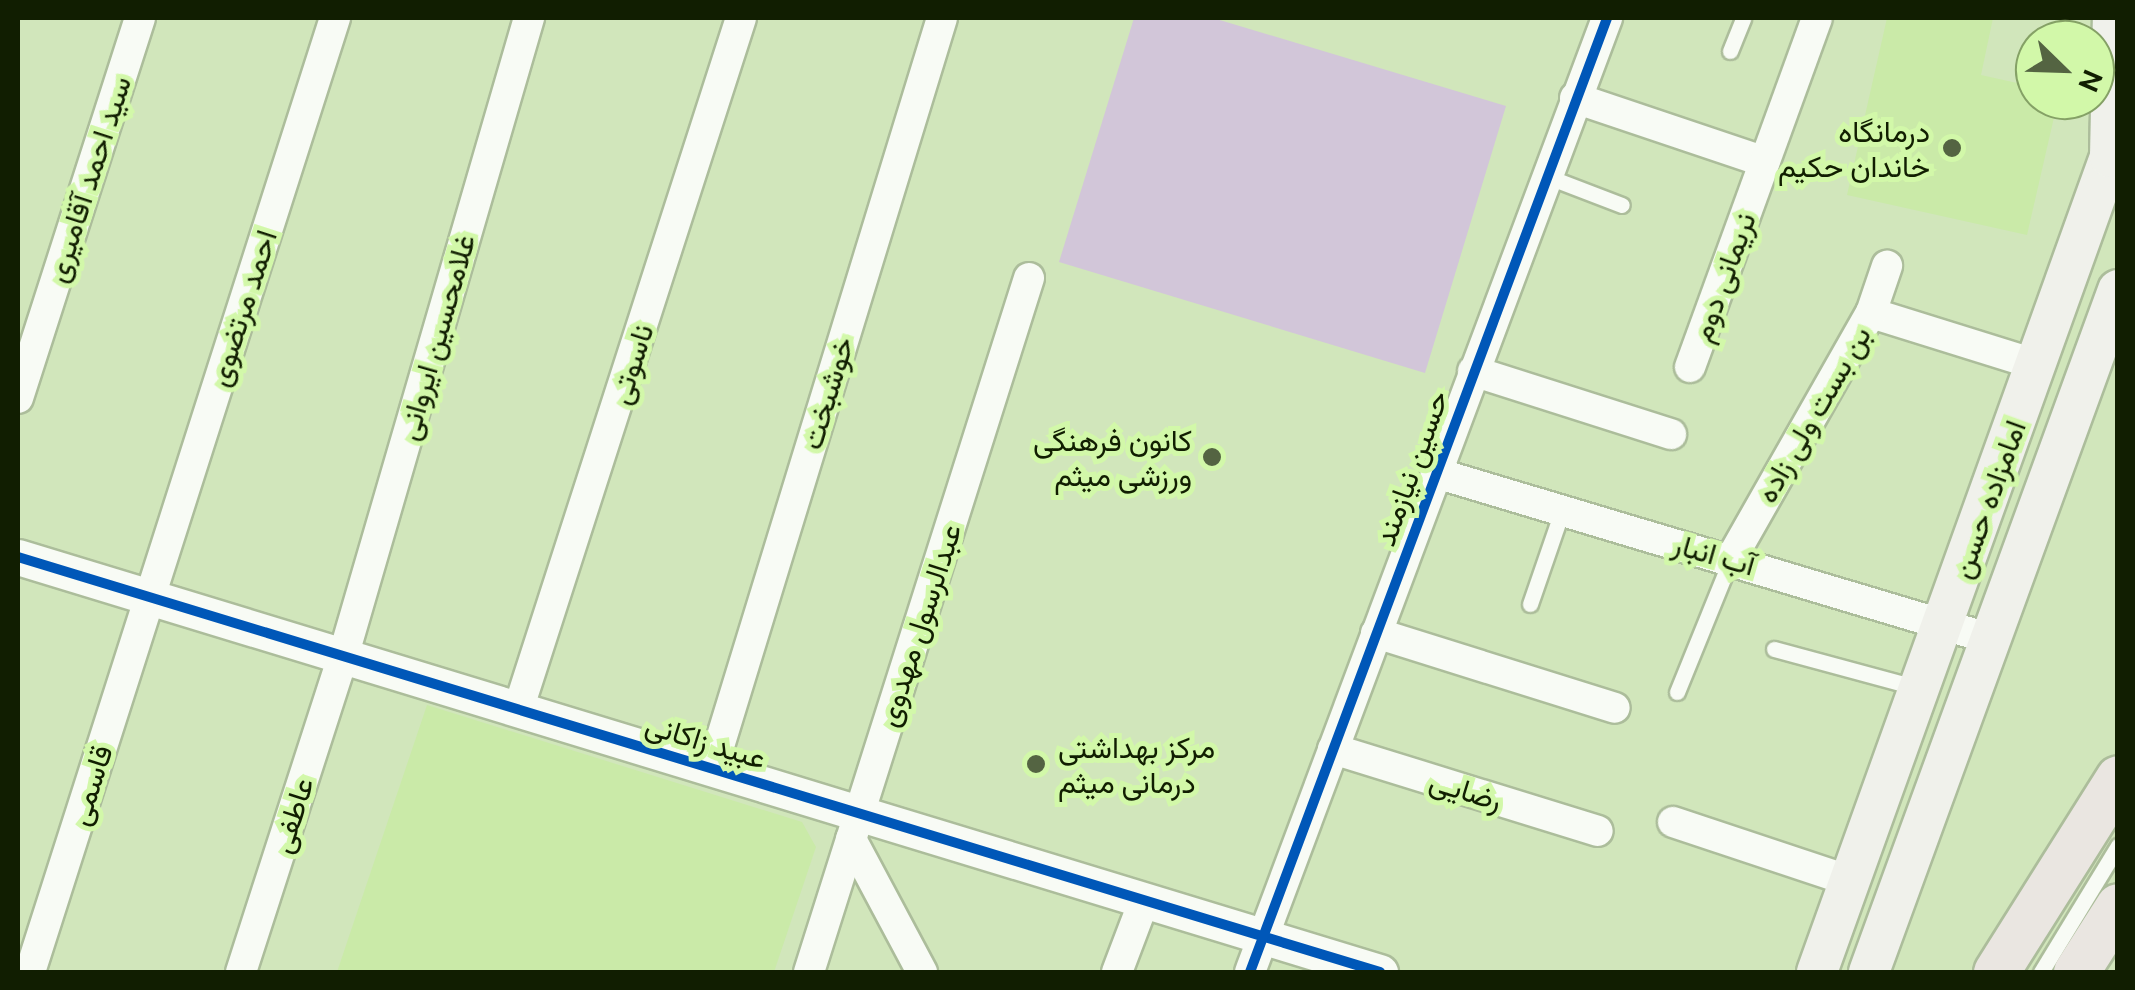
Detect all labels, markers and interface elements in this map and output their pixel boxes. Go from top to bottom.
north arrow [2015,20,2115,120]
text: N [2073,65,2110,97]
street label: سید احمد آقامیری [38,71,138,287]
place label: درمانگاه خاندان حکیم [1778,113,1930,184]
marker: درمانگاه خاندان حکیم [1939,135,1965,161]
street label: نریمانی دوم [1683,207,1763,347]
street label: احمد مرتضوی [200,225,284,391]
street label: غلامحسین ایروانی [389,230,483,444]
street label: ناسوتی [601,319,661,409]
street label: بن بست ولی زاده [1748,319,1878,509]
street label: خوشبخت [793,332,861,454]
street label: حسین نیازمند [1366,385,1456,551]
street label: امامزاده حسن [1943,415,2033,583]
place label: کانون فرهنگی ورزشی میثم [1033,422,1192,492]
marker: کانون فرهنگی ورزشی میثم [1201,446,1223,468]
street label: عبدالرسول مهدوی [869,519,969,731]
street label: آب انبار [1669,525,1759,583]
street label: عبید زاکانی [641,706,771,776]
place label: مرکز بهداشتی درمانی میثم [1058,729,1215,800]
street label: قاسمی [60,740,120,830]
marker: مرکز بهداشتی درمانی میثم [1023,751,1049,777]
street label: رضایی [1425,762,1507,818]
street label: عاطفی [263,773,321,857]

